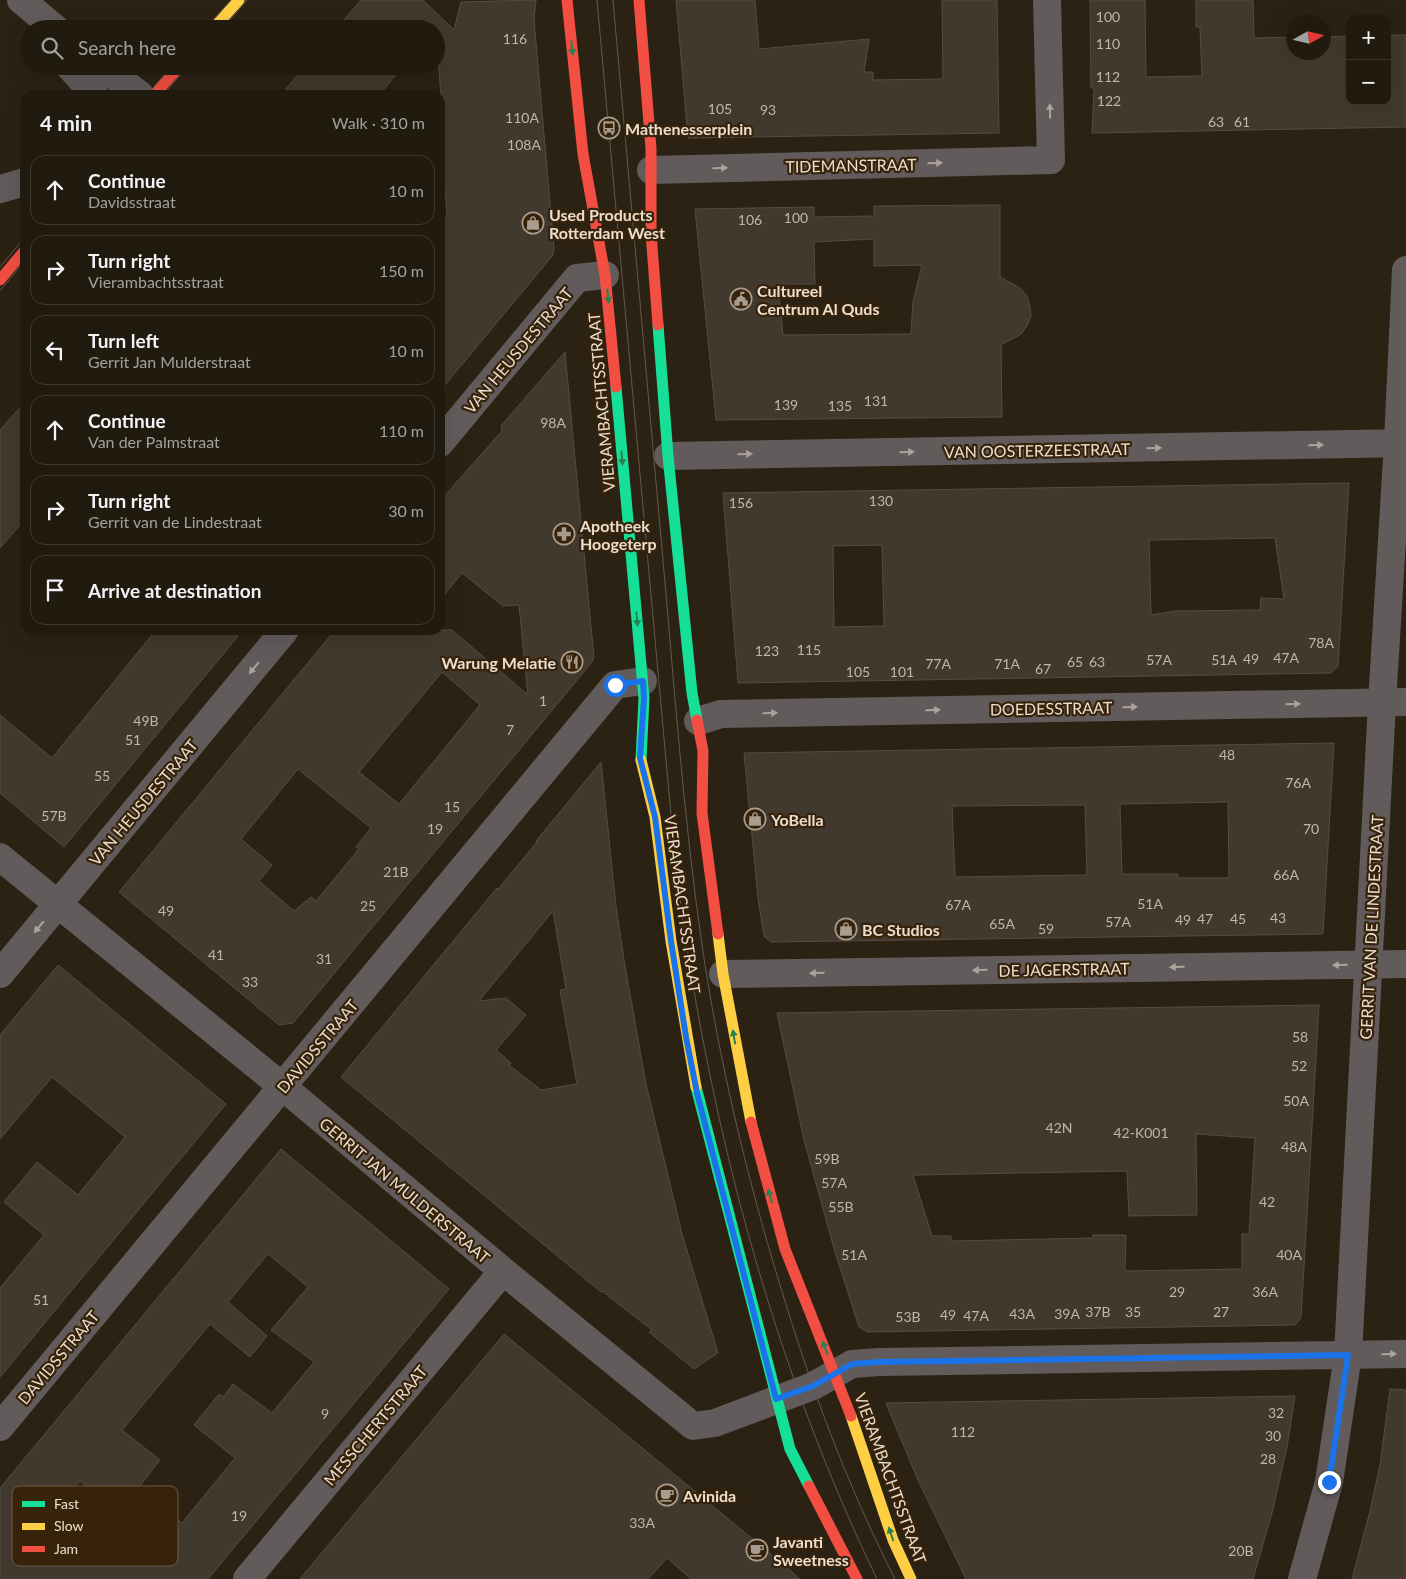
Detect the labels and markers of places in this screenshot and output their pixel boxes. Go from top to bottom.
bus stop icon: Mathenesserplein [597,116,621,140]
place label: Mathenesserplein [625,119,752,138]
place label: Used Products Rotterdam West [549,205,665,242]
shop icon: Used Products Rotterdam West [521,211,545,235]
place label: Cultureel Centrum Al Quds [757,281,880,318]
public building icon: Cultureel Centrum Al Quds [729,287,753,311]
place label: Apotheek Hoogeterp [579,516,657,553]
pharmacy icon: Apotheek Hoogeterp [552,522,576,546]
restaurant icon: Warung Melatie [560,650,584,674]
place label: Warung Melatie [441,653,556,672]
shop icon: YoBella [743,807,767,831]
place label: YoBella [770,810,824,829]
shop icon: BC Studios [834,917,858,941]
place label: BC Studios [862,920,940,939]
cafe icon: Avinida [655,1483,679,1507]
place label: Avinida [682,1486,736,1505]
place label: Javanti Sweetness [773,1532,849,1569]
cafe icon: Javanti Sweetness [745,1538,769,1562]

